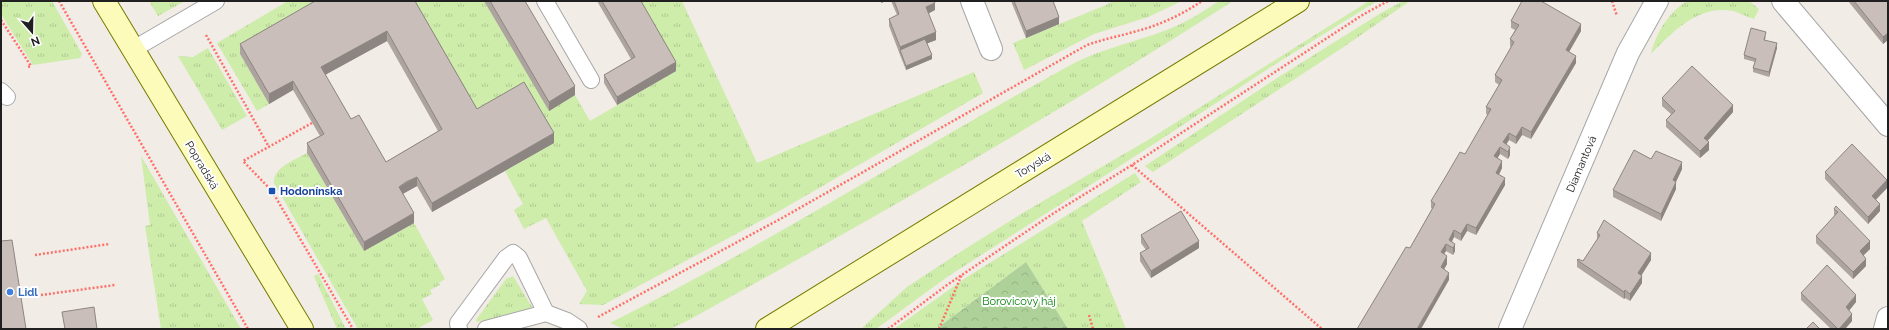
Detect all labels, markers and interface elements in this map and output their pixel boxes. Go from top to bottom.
north arrow [12,12,52,52]
text: N [29,33,41,48]
street label: Diamantová [1564,134,1599,195]
street label: Popradská [182,139,221,192]
street label: Toryská [1013,150,1053,181]
place label: Hodonínska [280,185,342,198]
marker: Hodonínska [267,186,277,196]
place label: Lidl [18,286,38,299]
marker: Lidl [5,287,15,297]
park label: Borovicový háj [982,295,1056,308]

